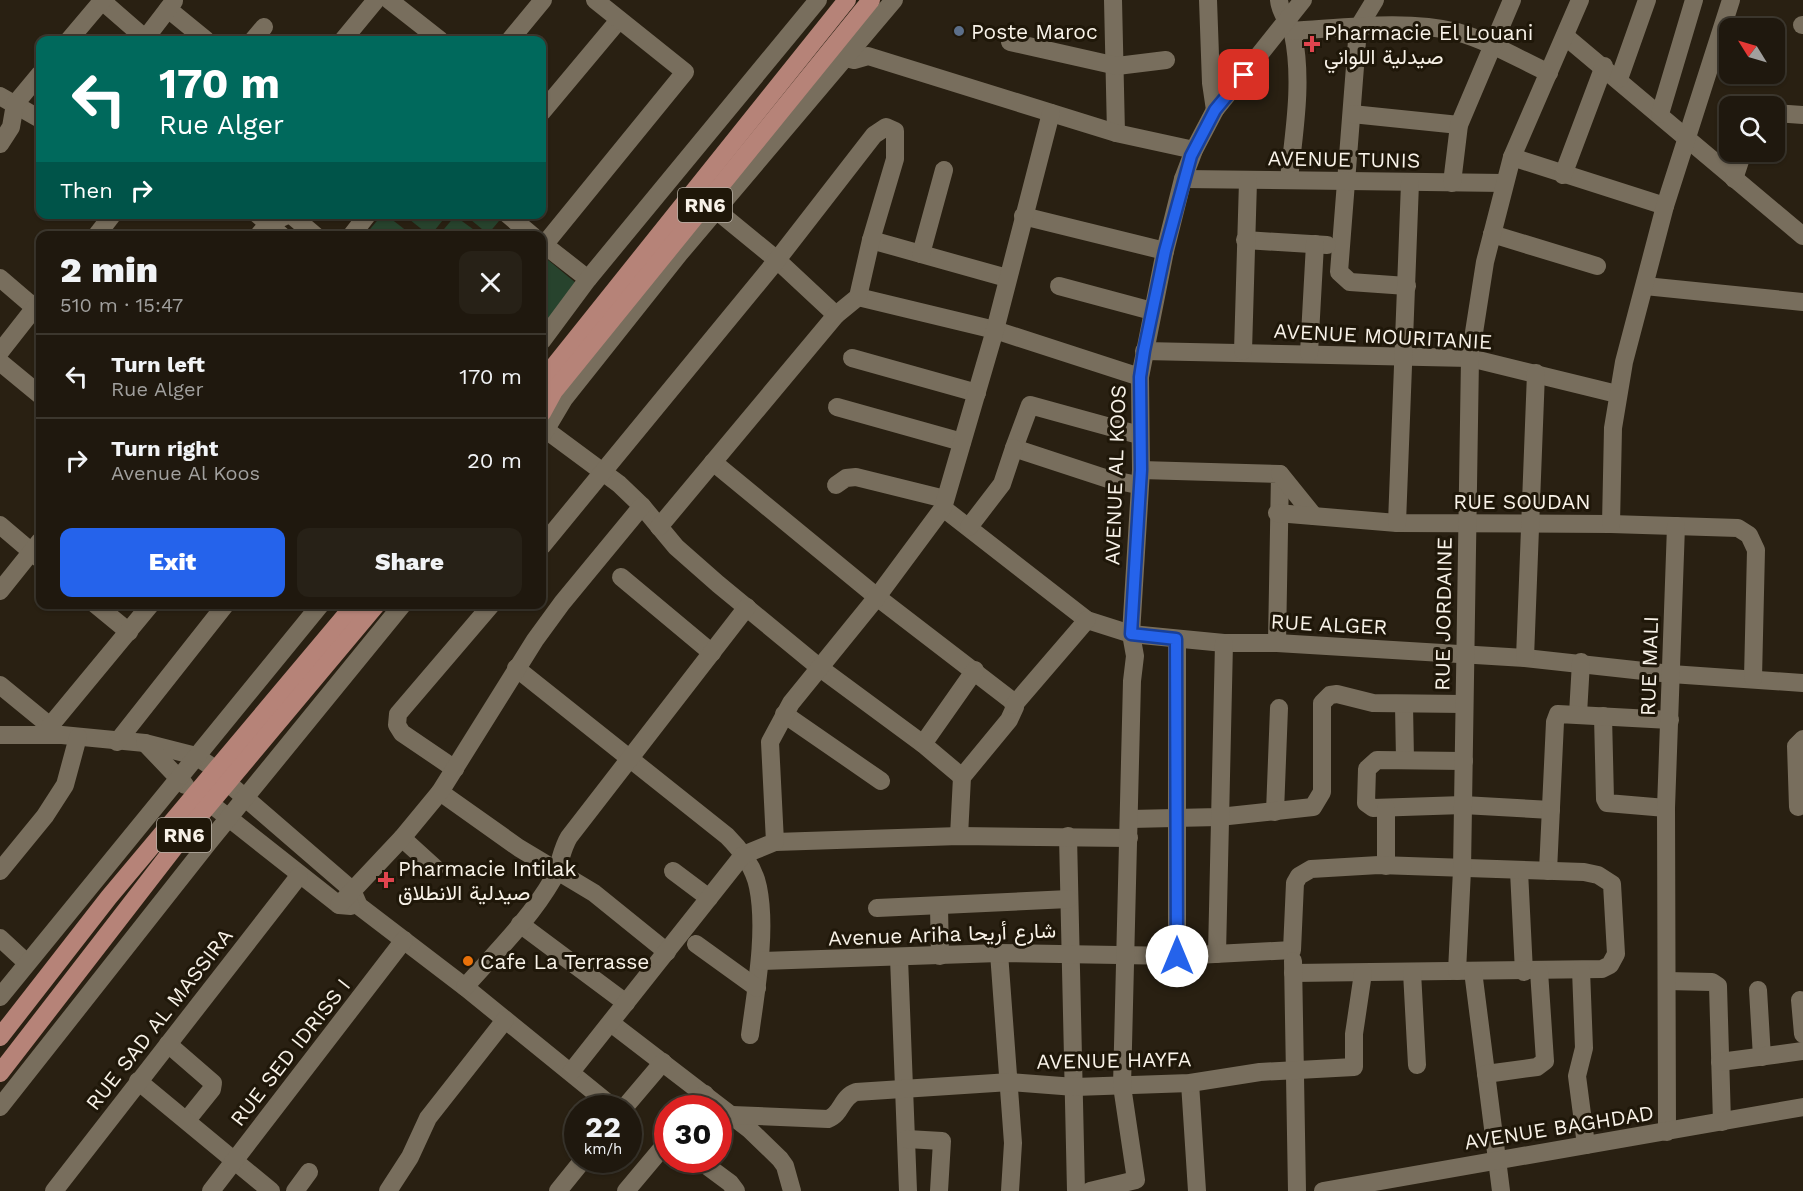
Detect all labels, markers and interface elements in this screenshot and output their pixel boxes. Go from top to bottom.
north arrow [1719,18,1785,84]
map controls [1719,18,1785,162]
place label: Poste Maroc [971,19,1098,44]
place label: Pharmacie El Louani صيدلية اللواني [1324,20,1533,74]
marker: Poste Maroc [952,24,966,38]
marker: Pharmacie El Louani صيدلية اللواني [1305,37,1319,51]
pin [1218,49,1269,100]
icon: arrive [1227,58,1260,91]
text: 170 m [159,59,280,108]
icon: left [60,60,138,138]
button: search [1719,96,1785,162]
text: Rue Alger [159,109,284,141]
street label: AVENUE TUNIS [1268,145,1420,173]
icon: right [125,174,158,207]
text: Then [60,178,113,203]
road number: RN6 [678,188,732,222]
text: 2 min [60,249,158,291]
button: close [459,251,522,314]
text: 510 m · 15:47 [60,293,183,317]
street label: AVENUE MOURITANIE [1273,318,1493,354]
text: Turn left [111,352,205,377]
icon: left [60,360,93,393]
text: 170 m [459,364,522,389]
text: Rue Alger [111,377,204,401]
street label: AVENUE AL KOOS [1099,384,1131,566]
text: Turn right [111,436,218,461]
icon: right [60,444,93,477]
text: 20 m [467,448,522,473]
text: Avenue Al Koos [111,461,260,485]
street label: RUE SOUDAN [1453,489,1591,514]
button: Exit [60,528,285,597]
button: Share [297,528,522,597]
street label: RUE JORDAINE [1429,537,1457,691]
street label: RUE ALGER [1270,608,1388,640]
street label: RUE MALI [1635,616,1663,716]
road number: RN6 [157,818,211,852]
place label: Pharmacie Intilak صيدلية الانطلاق [398,856,576,905]
marker: Pharmacie Intilak صيدلية الانطلاق [379,873,393,887]
street label: Avenue Ariha شارع أريحا [828,918,1056,952]
street label: RUE SAD AL MASSIRA [80,923,238,1115]
position arrow [1145,924,1209,988]
place label: Cafe La Terrasse [480,949,649,974]
marker: Cafe La Terrasse [461,954,475,968]
street label: RUE SED IDRISS I [225,973,355,1131]
street label: AVENUE HAYFA [1036,1046,1192,1074]
speed limit sign: 30 [654,1095,732,1173]
street label: AVENUE BAGHDAD [1462,1100,1656,1154]
text: 22 [585,1109,621,1144]
text: km/h [584,1140,622,1158]

